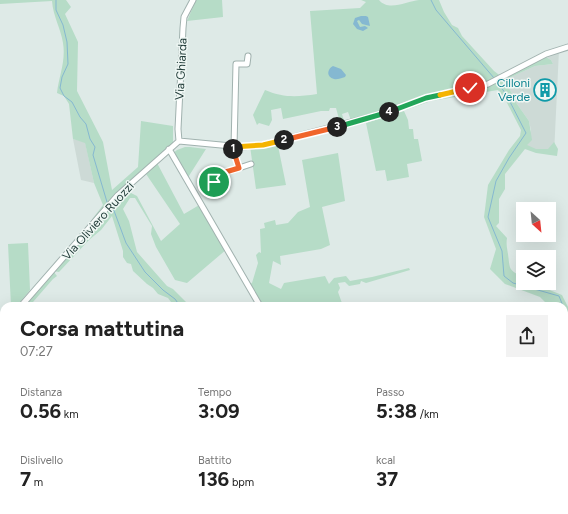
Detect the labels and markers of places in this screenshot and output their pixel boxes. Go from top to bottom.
pin [453,71,487,105]
place label: Cilloni Verde [497,76,530,104]
building icon: Cilloni Verde [532,77,558,103]
pin: 4 [379,102,399,122]
pin: 3 [327,117,347,137]
pin: 2 [274,130,294,150]
pin: 1 [223,139,243,159]
pin [197,165,231,199]

